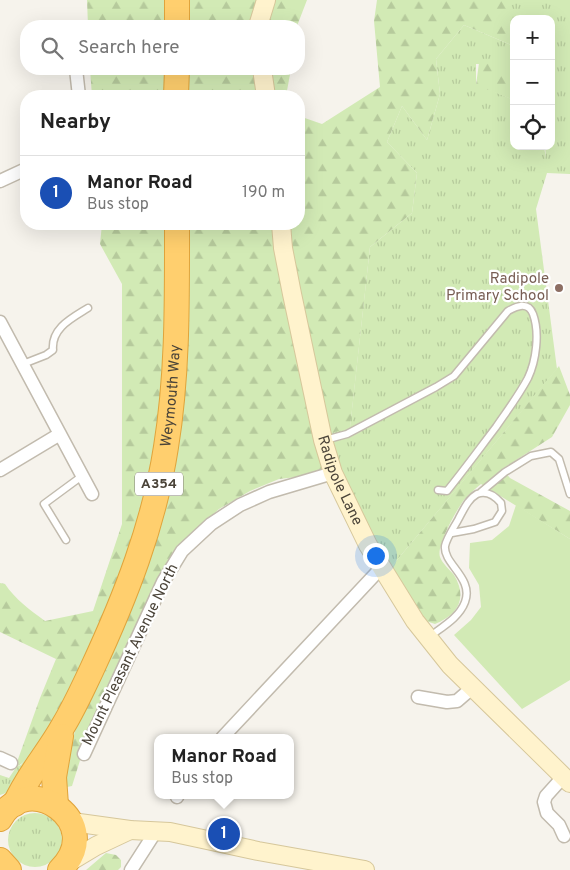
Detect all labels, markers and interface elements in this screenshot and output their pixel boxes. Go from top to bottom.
map controls [510,15,555,150]
button: + [510,15,555,60]
search box [20,20,305,75]
icon: search [38,34,66,62]
text: Search here [78,36,180,60]
button: − [510,60,555,105]
button: locate [510,105,555,150]
text: Nearby [40,109,111,136]
text: Manor Road [87,171,193,195]
text: 1 [53,183,59,203]
text: 190 m [242,183,285,203]
text: Bus stop [87,195,149,215]
place label: Radipole Primary School [446,270,549,306]
marker: Radipole Primary School [553,282,565,294]
street label: Weymouth Way [157,344,185,448]
street label: Radipole Lane [313,433,367,529]
road number: A354 [135,472,183,496]
your location [363,543,389,569]
street label: Mount Pleasant Avenue North [79,561,183,749]
popup [154,734,294,799]
text: Manor Road [171,745,277,769]
text: Bus stop [171,769,233,789]
pin: 1 [208,815,240,853]

